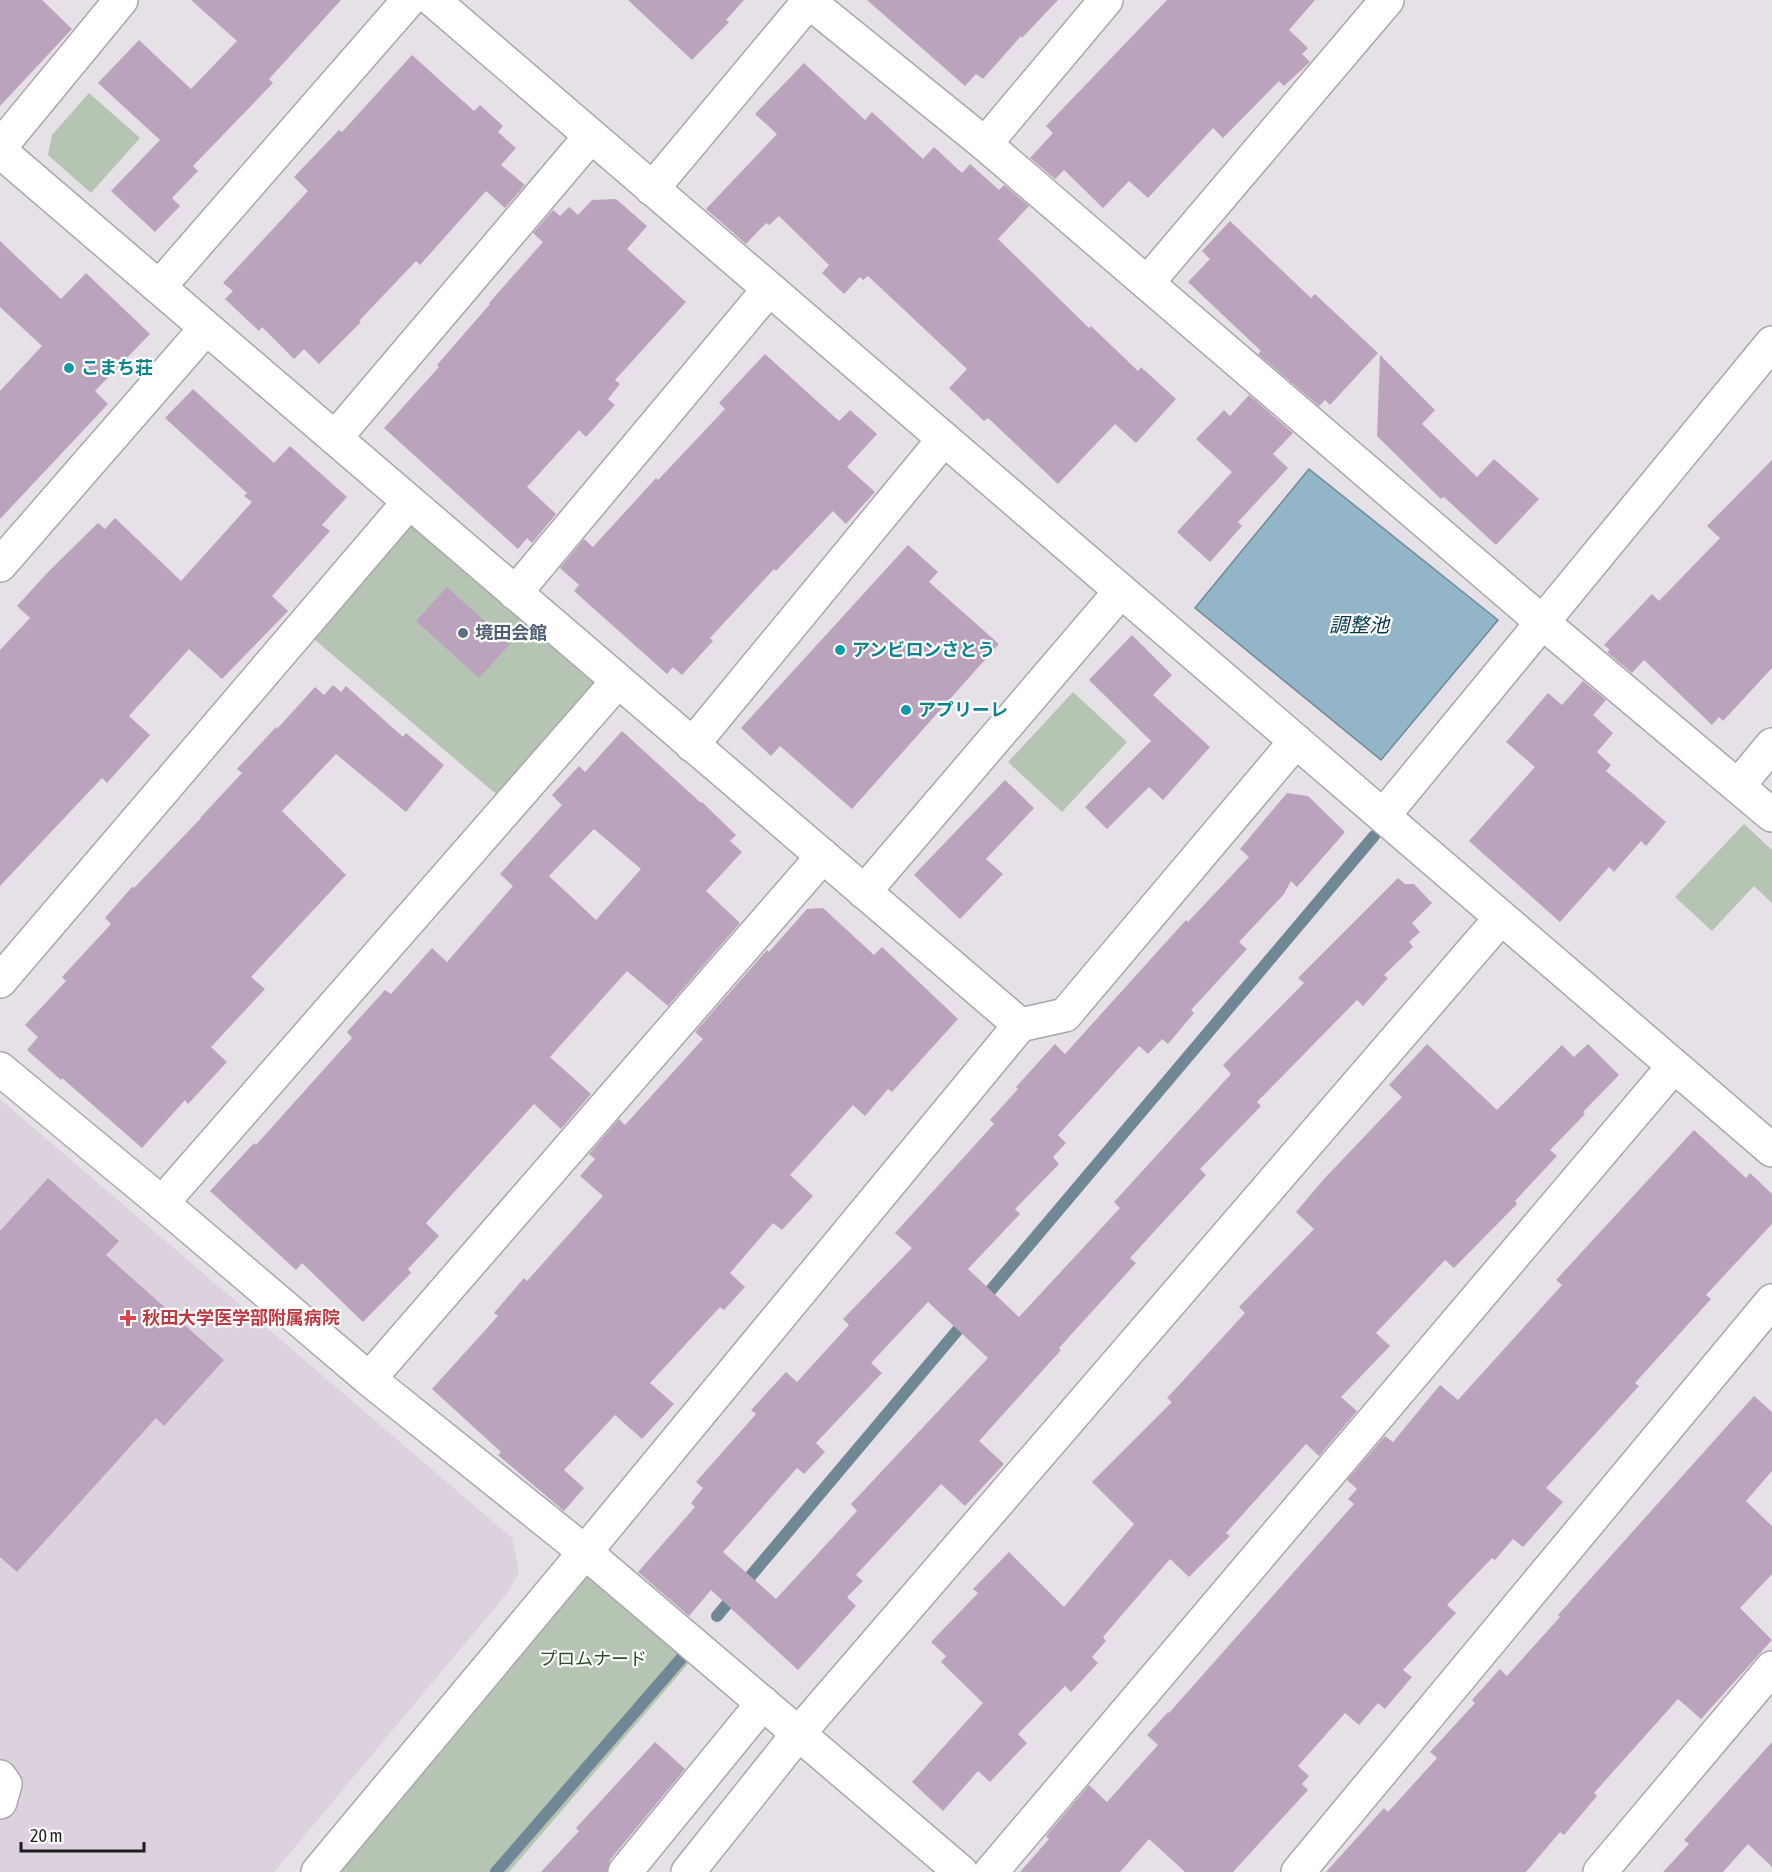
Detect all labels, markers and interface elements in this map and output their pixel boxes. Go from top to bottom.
place label: こまち荘 [81,357,153,378]
marker: こまち荘 [62,361,76,375]
water label: 調整池 [1329,613,1391,636]
place label: 境田会館 [475,622,547,643]
marker: 境田会館 [456,626,470,640]
place label: アンビロンさとう [852,639,995,660]
marker: アンビロンさとう [833,643,847,657]
place label: アプリーレ [918,699,1008,720]
marker: アプリーレ [899,703,913,717]
place label: 秋田大学医学部附属病院 [142,1307,340,1328]
marker: 秋田大学医学部附属病院 [119,1309,137,1327]
park label: プロムナード [539,1648,647,1669]
scale bar [21,1815,144,1853]
text: 20 m [30,1825,62,1846]

